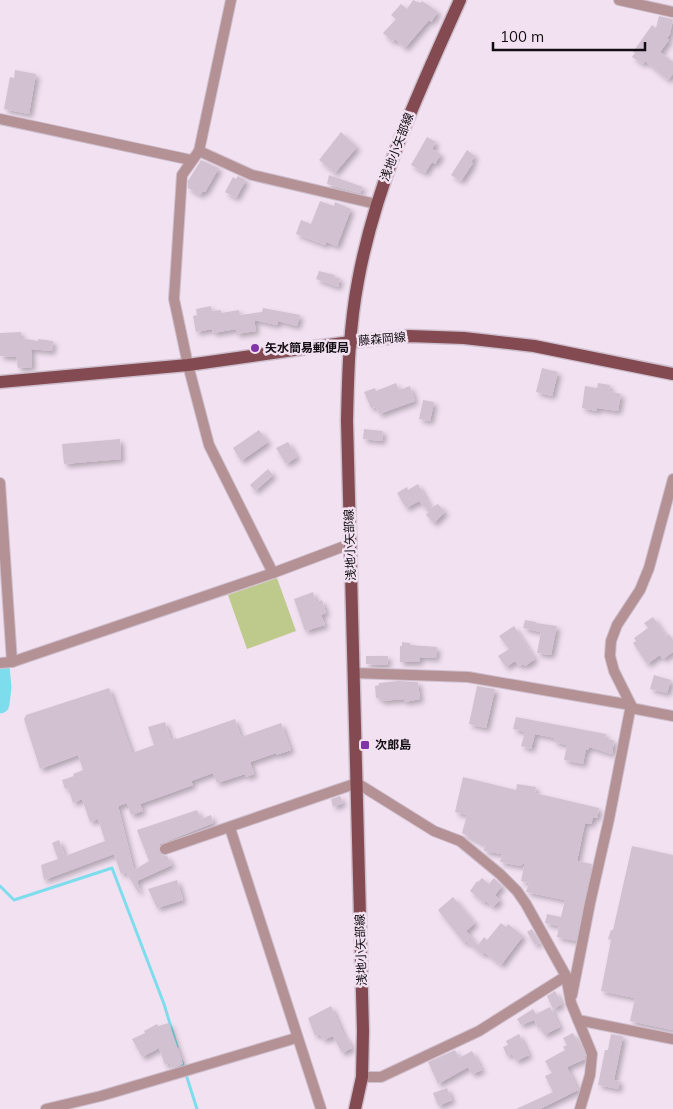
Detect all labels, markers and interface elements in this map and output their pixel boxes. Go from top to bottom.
scale bar [493,20,646,52]
text: 100 m [500,27,544,46]
street label: 浅地小矢部線 [377,111,416,183]
street label: 藤森岡線 [357,329,407,348]
place label: 矢水簡易郵便局 [265,340,349,355]
marker: 矢水簡易郵便局 [249,342,261,354]
street label: 浅地小矢部線 [341,509,358,581]
place label: 次郎島 [375,737,411,752]
marker: 次郎島 [359,739,371,751]
street label: 浅地小矢部線 [352,914,369,986]

